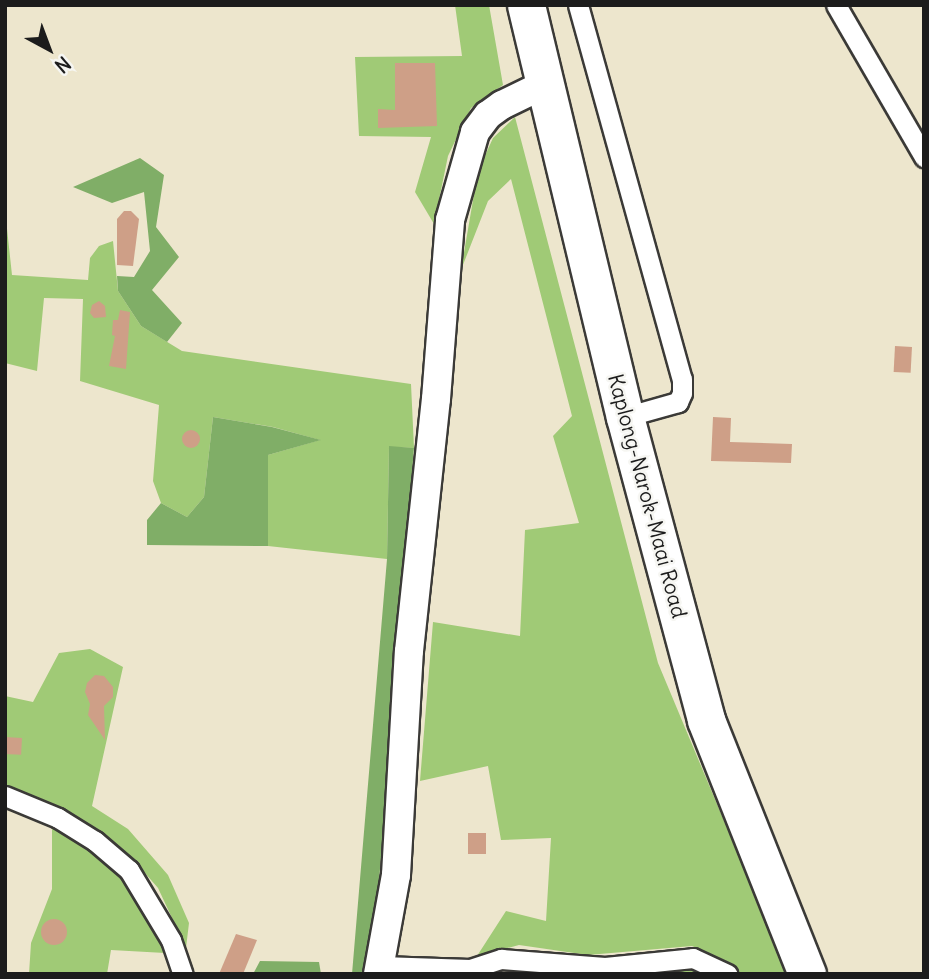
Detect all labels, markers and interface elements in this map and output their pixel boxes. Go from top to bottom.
north arrow [14,14,84,84]
text: N [50,51,76,78]
street label: Kaplong-Narok-Maai Road [602,371,692,621]

